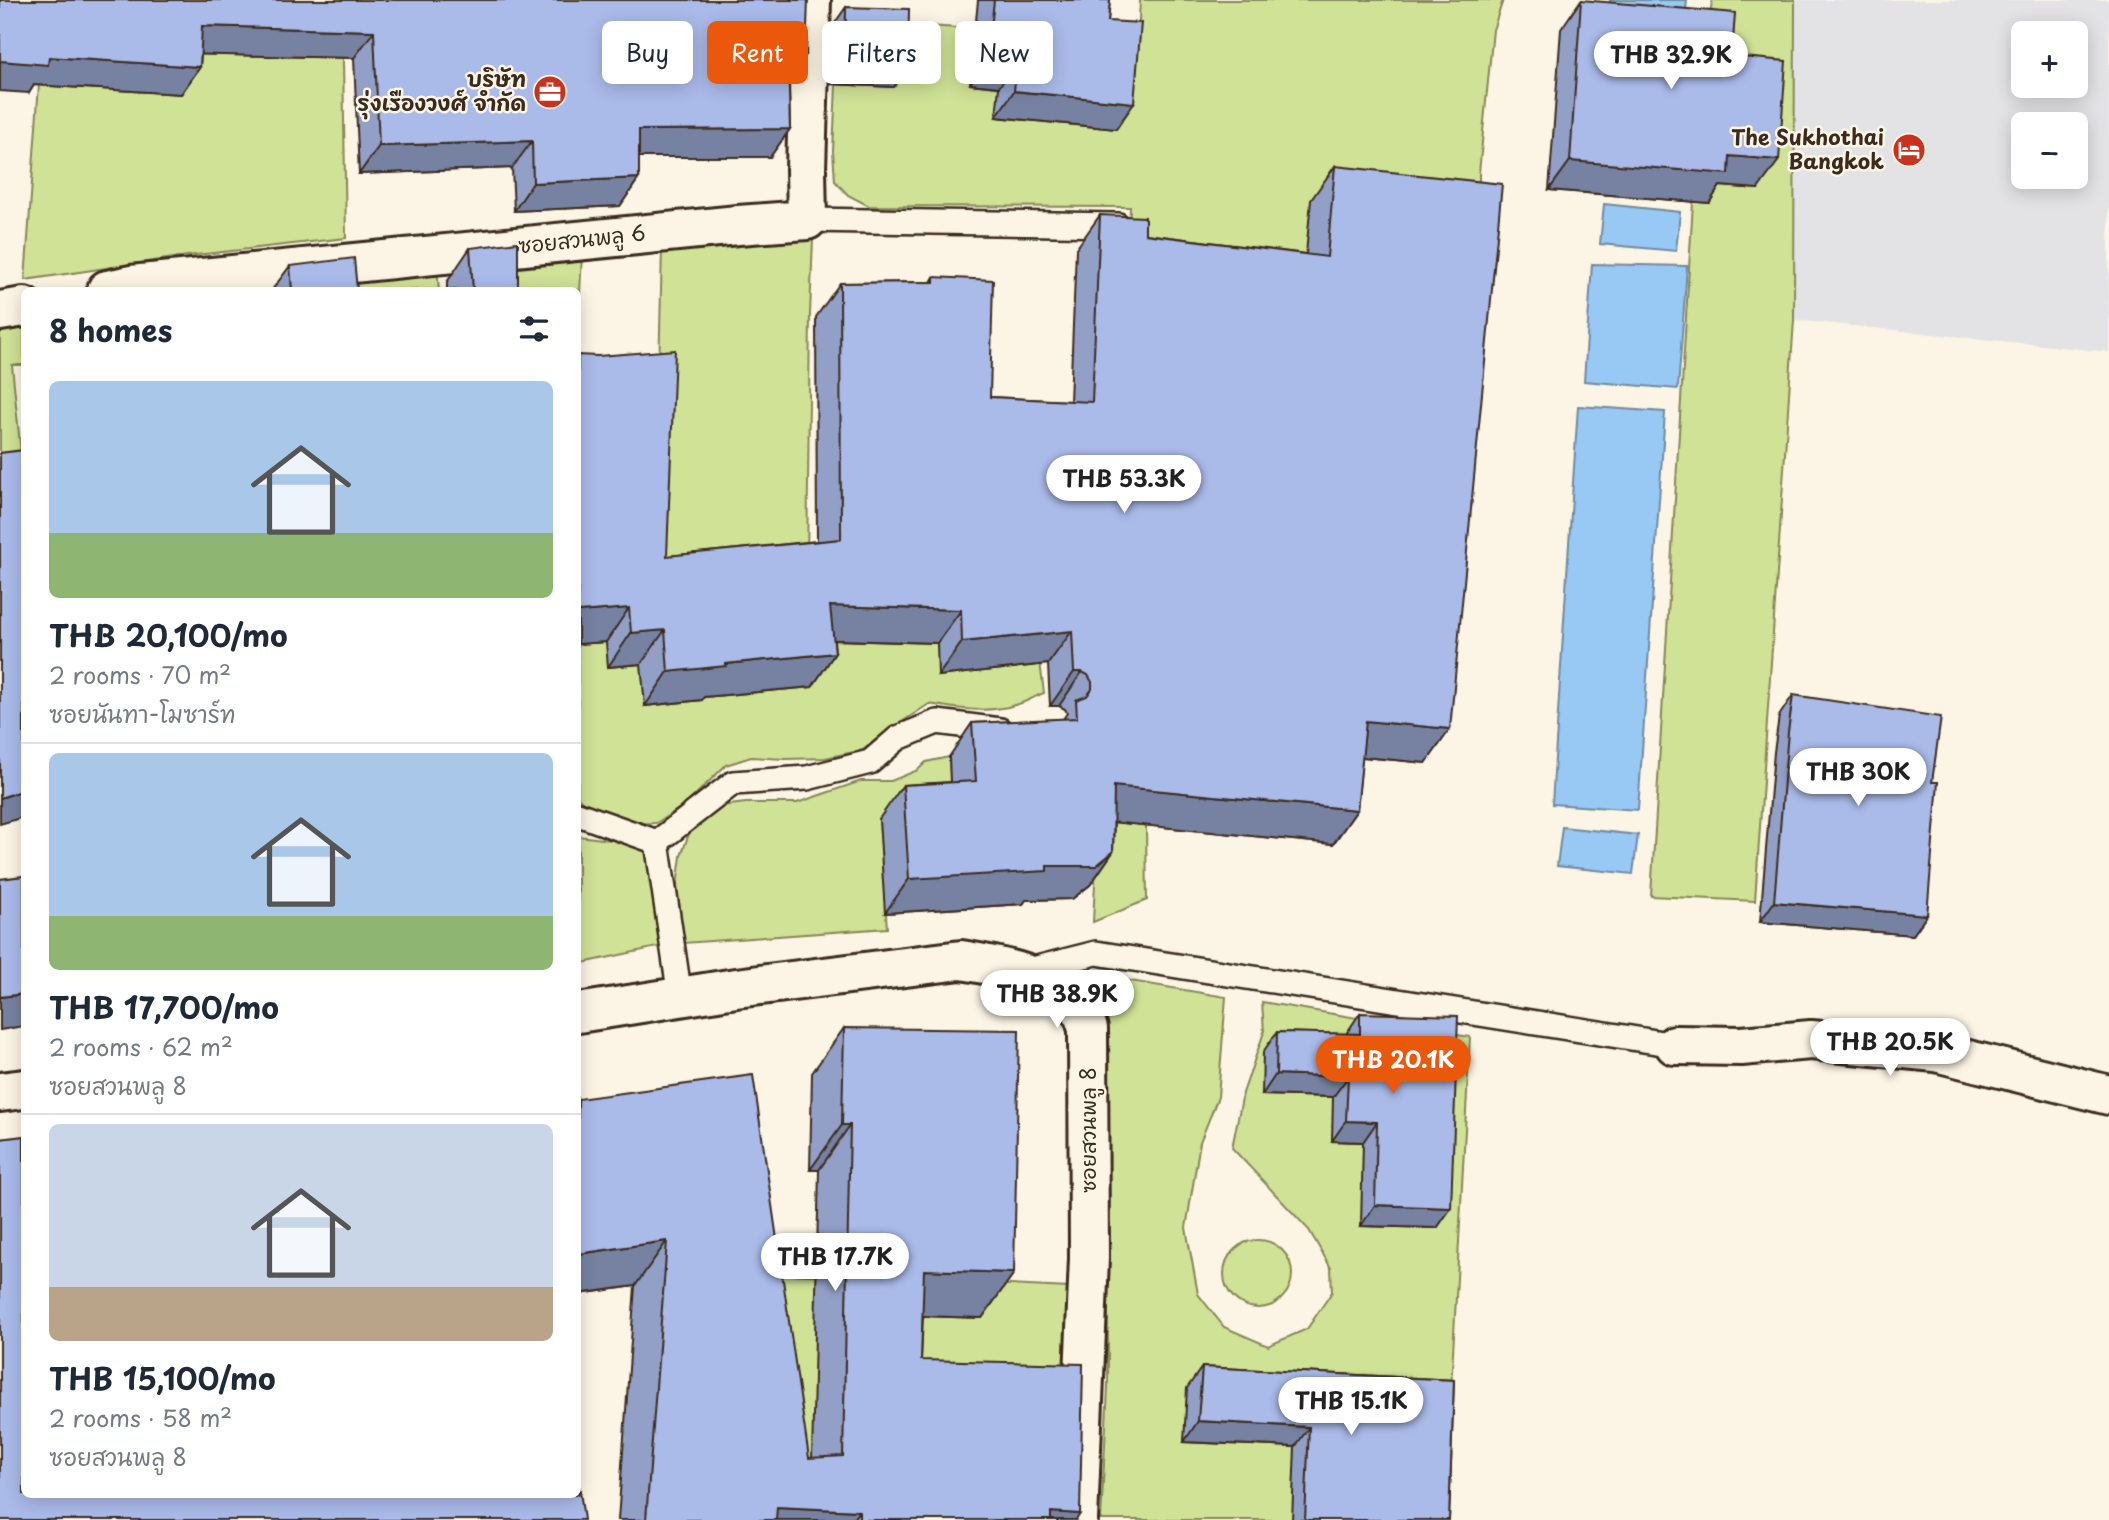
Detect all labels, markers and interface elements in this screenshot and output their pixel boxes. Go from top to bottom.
chip: Buy [602,21,693,84]
chip: Rent [707,21,808,84]
chip: Filters [822,21,941,84]
chip: New [955,21,1053,84]
map controls [2011,21,2088,189]
button: + [2011,21,2088,98]
pin: THB 32.9K [1591,32,1751,91]
text: THB 32.9K [1610,36,1732,71]
place label: บริษัท รุ่งเรืองวงศ์ จำกัด [358,62,526,120]
office icon: บริษัท รุ่งเรืองวงศ์ จำกัด [531,73,569,111]
button: − [2011,112,2088,189]
place label: The Sukhothai Bangkok [1731,120,1884,176]
hotel icon: The Sukhothai Bangkok [1890,131,1928,169]
street label: ซอยสวนพลู 6 [517,215,647,263]
text: 8 homes [49,307,172,352]
icon: filters [515,310,553,348]
icon: home [238,427,364,553]
pin: THB 53.3K [1044,456,1204,515]
text: THB 53.3K [1062,460,1186,495]
text: THB 20,100/mo [49,612,288,657]
text: 2 rooms · 70 m² [49,657,231,692]
text: ซอยนันทา-โมซาร์ท [49,696,236,731]
pin: THB 30K [1793,748,1923,808]
text: THB 30K [1806,753,1910,788]
icon: home [238,799,364,925]
pin: THB 38.9K [977,970,1137,1030]
text: THB 38.9K [996,975,1118,1010]
text: THB 17,700/mo [49,984,279,1029]
pin: THB 20.5K [1810,1018,1970,1078]
text: THB 20.5K [1826,1023,1954,1058]
text: 2 rooms · 62 m² [49,1029,233,1064]
pin: THB 20.1K [1313,1036,1473,1096]
text: THB 20.1K [1332,1041,1454,1076]
street label: ซอยสวนพลู 8 [1071,1067,1105,1193]
text: ซอยสวนพลู 8 [49,1068,187,1103]
icon: home [238,1170,364,1296]
pin: THB 17.7K [755,1234,915,1293]
text: THB 17.7K [777,1238,893,1273]
text: THB 15,100/mo [49,1355,276,1400]
pin: THB 15.1K [1271,1378,1431,1437]
text: THB 15.1K [1294,1382,1408,1417]
text: 2 rooms · 58 m² [49,1400,232,1435]
text: ซอยสวนพลู 8 [49,1439,187,1474]

